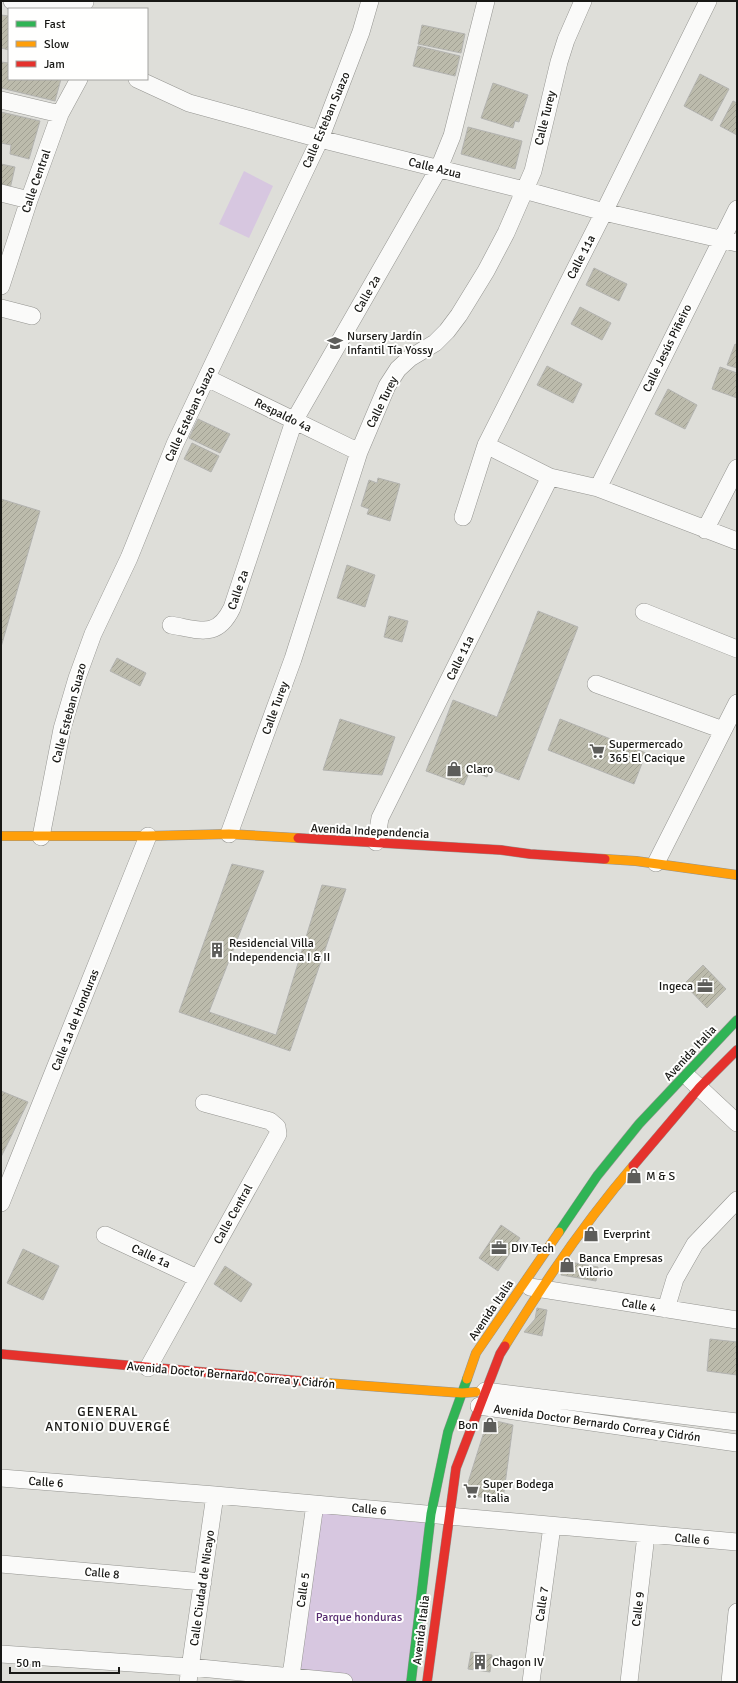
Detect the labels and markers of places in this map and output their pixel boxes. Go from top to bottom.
place label: Nursery Jardín Infantil Tía Yossy [347,329,433,358]
school or university icon: Nursery Jardín Infantil Tía Yossy [326,334,344,352]
place label: Supermercado 365 El Cacique [609,737,685,766]
supermarket icon: Supermercado 365 El Cacique [588,742,606,760]
shop icon: Claro [445,760,463,778]
place label: Claro [466,762,493,777]
place label: Residencial Villa Independencia I & II [229,936,330,965]
building icon: Residencial Villa Independencia I & II [208,941,226,959]
office icon: Ingeca [696,977,714,995]
place label: Ingeca [659,979,693,994]
shop icon: M & S [625,1167,643,1185]
place label: M & S [646,1169,675,1184]
shop icon: Everprint [582,1225,600,1243]
place label: Everprint [603,1227,650,1242]
office icon: DIY Tech [490,1239,508,1257]
place label: DIY Tech [511,1241,554,1256]
place label: Banca Empresas Vilorio [579,1251,663,1280]
shop icon: Banca Empresas Vilorio [558,1256,576,1274]
shop icon: Bon [481,1416,499,1434]
place label: Bon [458,1418,478,1433]
place label: Super Bodega Italia [483,1477,554,1506]
supermarket icon: Super Bodega Italia [462,1482,480,1500]
building icon: Chagon IV [471,1653,489,1671]
place label: Chagon IV [492,1655,544,1670]

